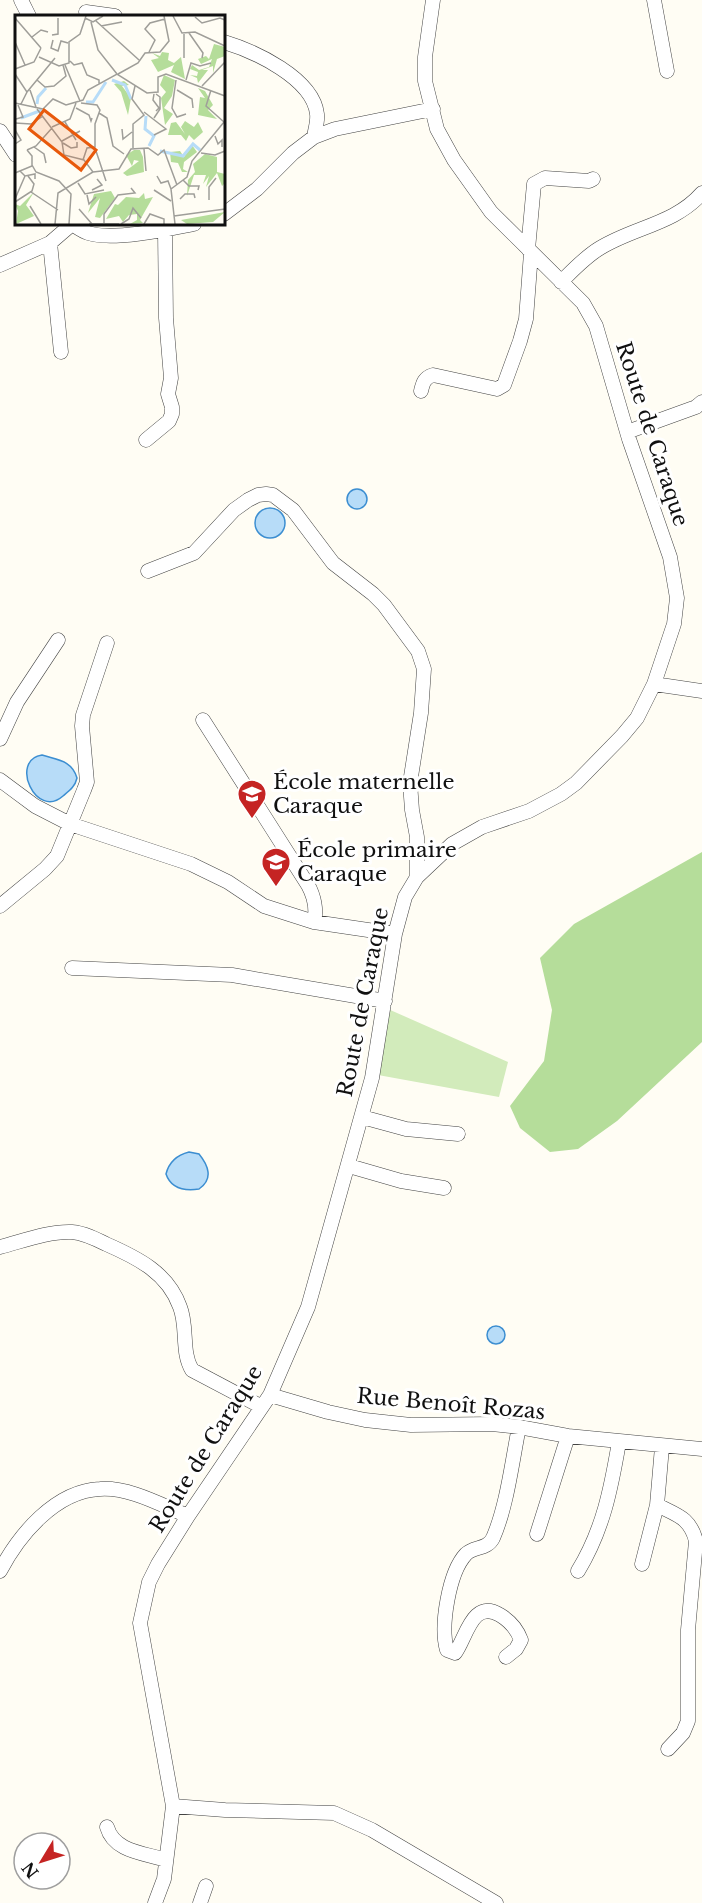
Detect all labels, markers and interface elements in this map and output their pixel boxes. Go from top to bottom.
inset map [15,15,225,225]
street label: Route de Caraque [610,339,694,529]
place label: École maternelle Caraque [273,769,454,819]
school or university icon: École maternelle Caraque [236,778,268,820]
place label: École primaire Caraque [297,837,457,887]
school or university icon: École primaire Caraque [260,846,292,888]
street label: Route de Caraque [332,905,394,1099]
street label: Route de Caraque [144,1361,268,1537]
street label: Rue Benoît Rozas [356,1383,546,1425]
north arrow [12,1831,72,1891]
text: N [18,1858,43,1882]

